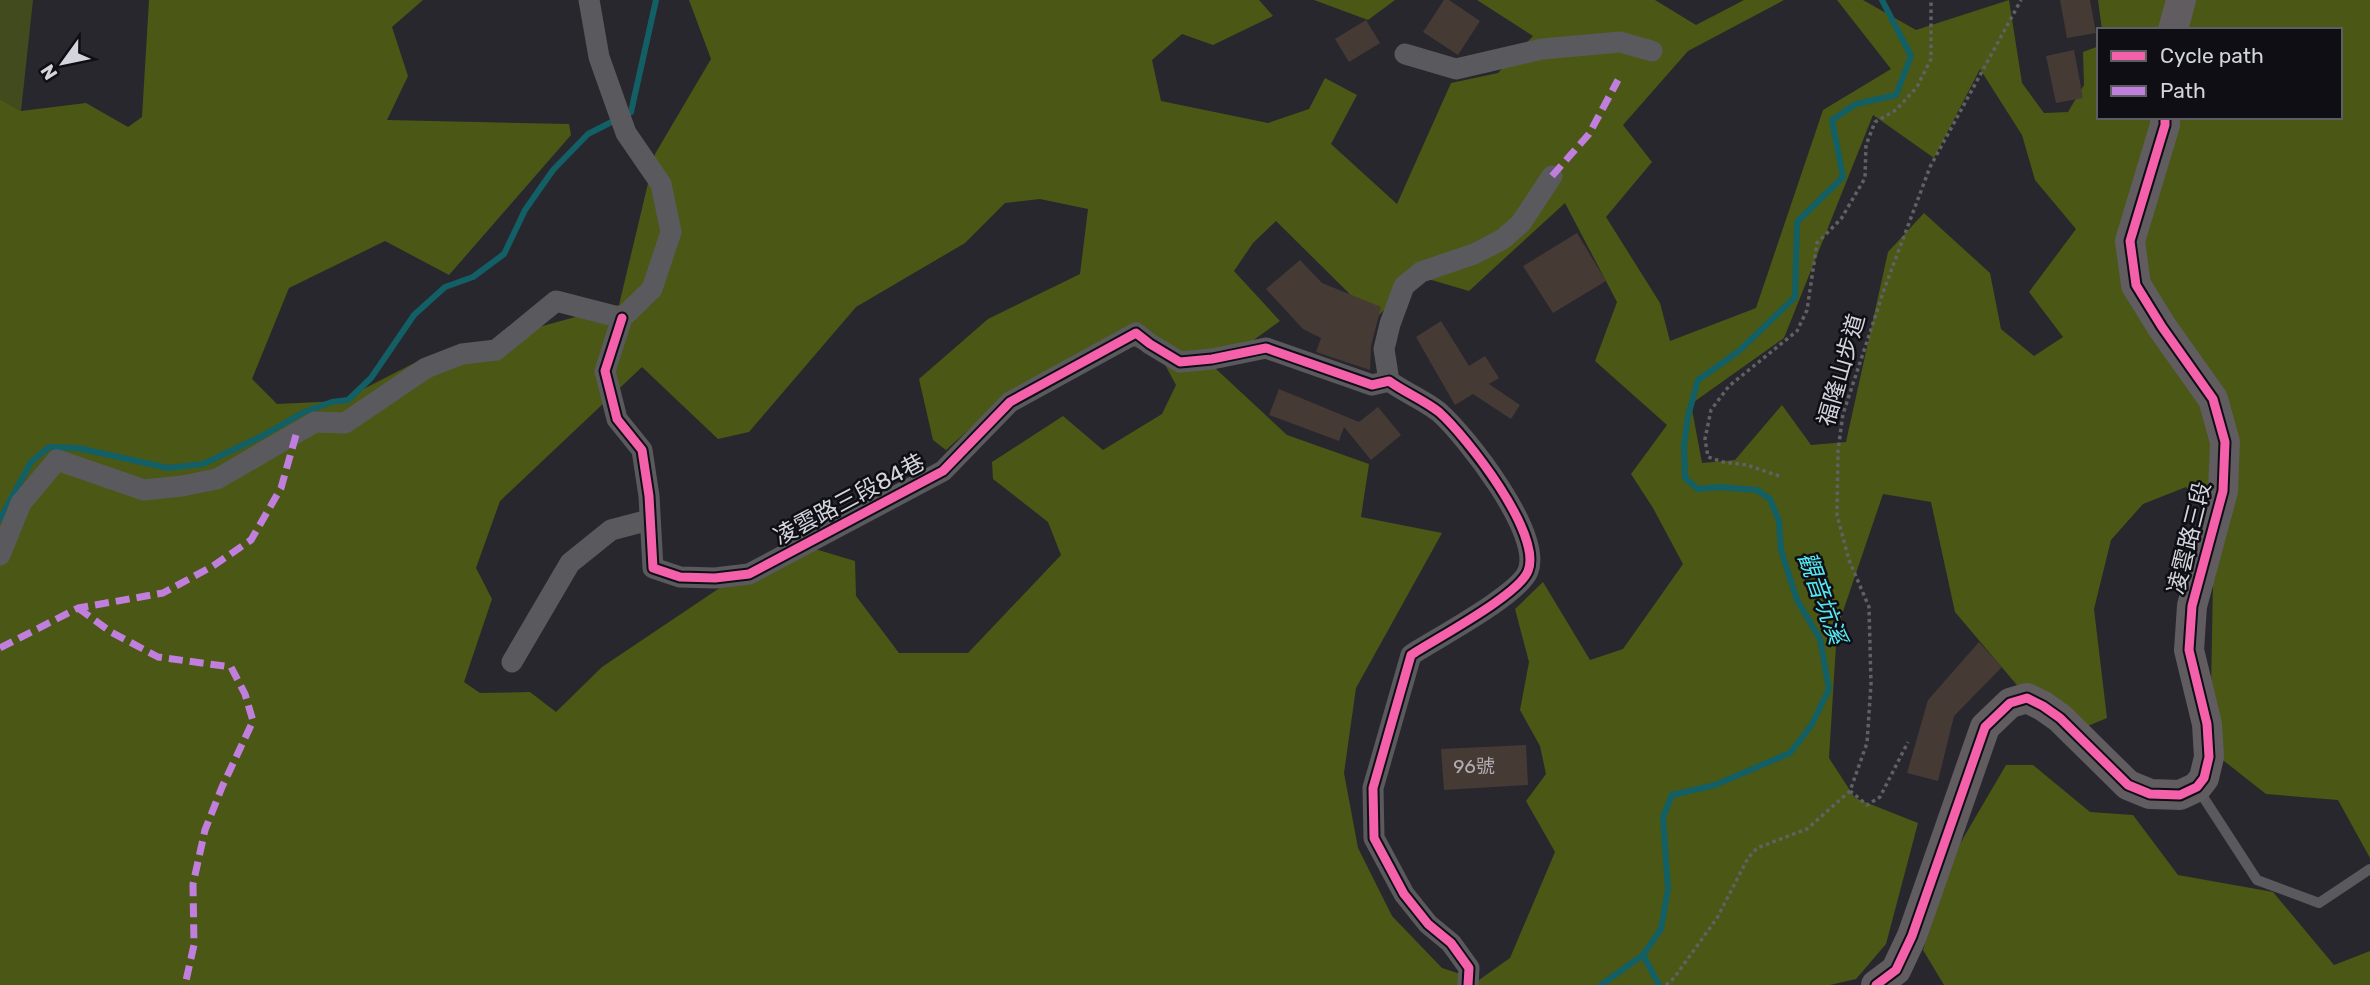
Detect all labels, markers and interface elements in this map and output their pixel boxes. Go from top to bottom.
north arrow [28,28,98,98]
legend [2097,28,2342,119]
text: Cycle path [2160,43,2264,68]
text: N [36,60,63,84]
text: Path [2160,78,2206,103]
street label: 福隆山步道 [1812,311,1870,429]
street label: 凌雲路三段84巷 [769,447,929,551]
street label: 凌雲路三段 [2162,479,2216,597]
water label: 觀音坑溪 [1792,548,1853,651]
house number: 96號 [1453,755,1495,778]

